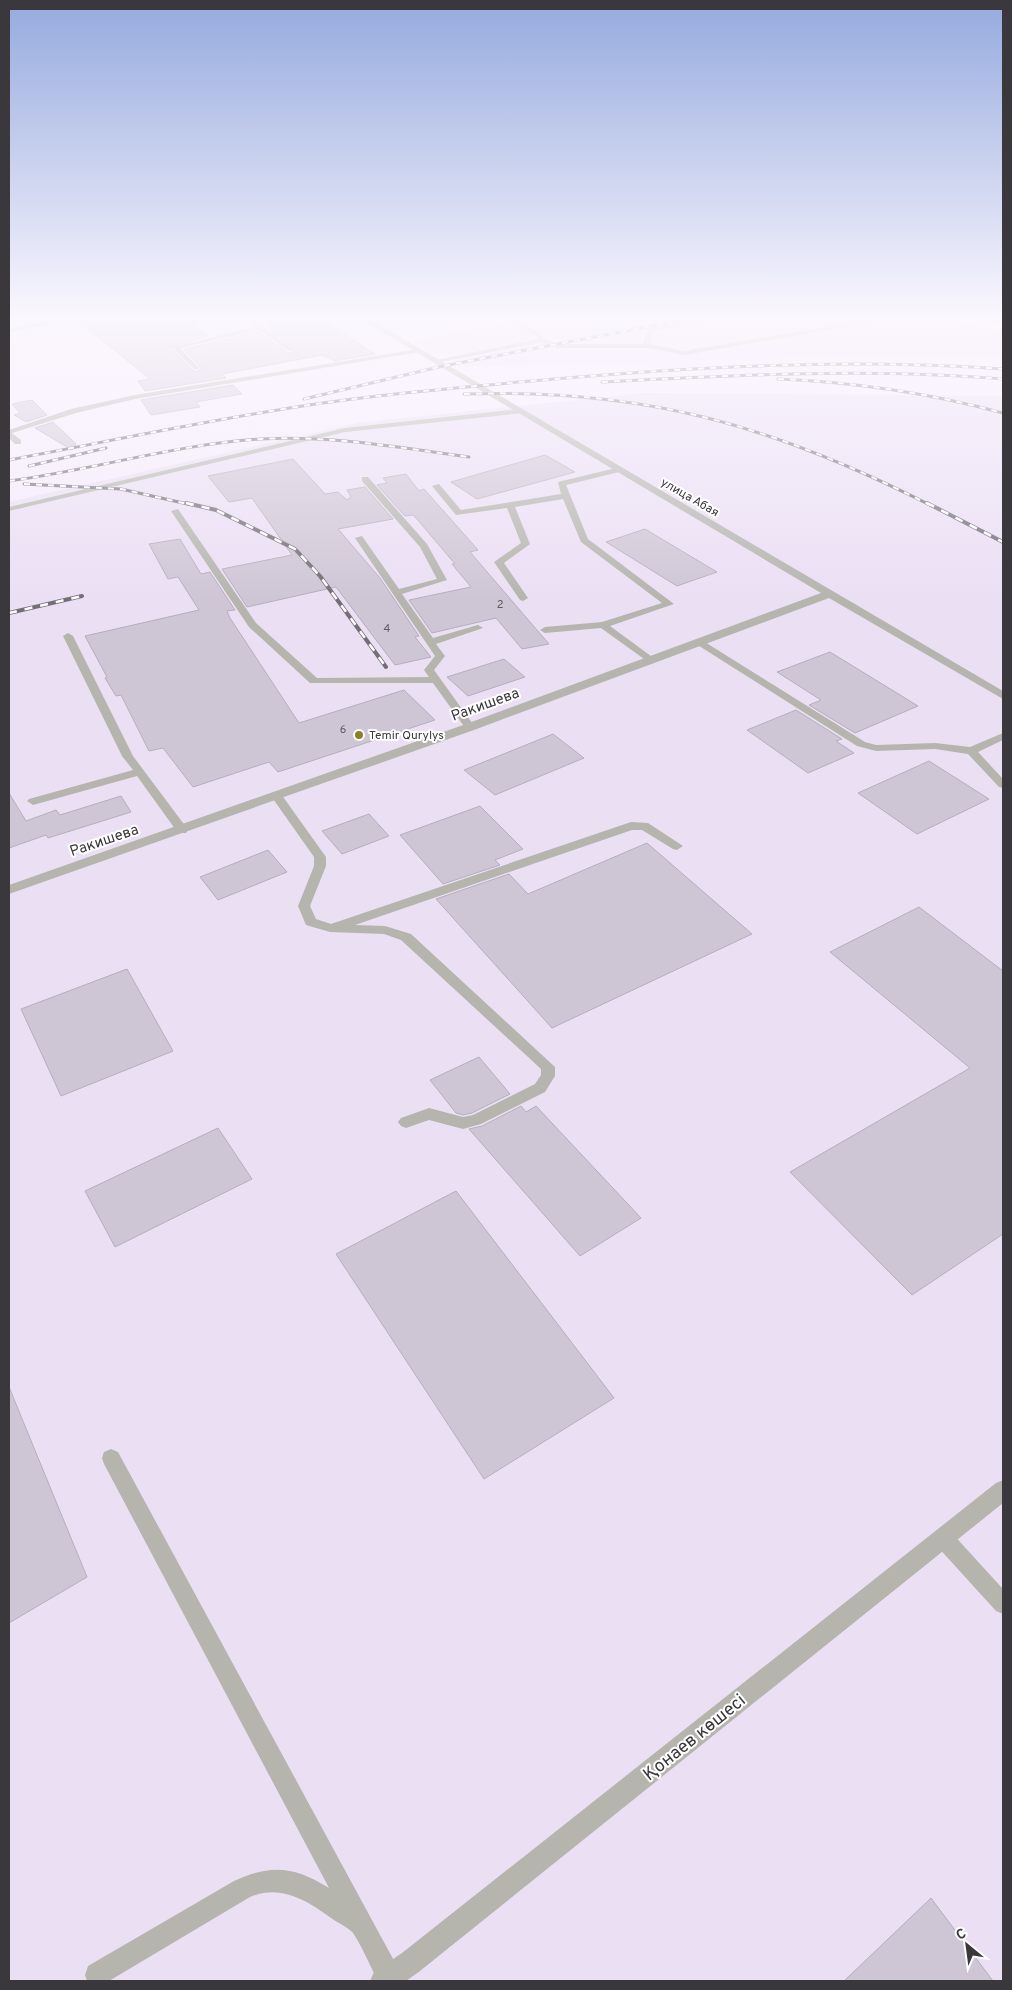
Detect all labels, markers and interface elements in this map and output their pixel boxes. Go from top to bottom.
street label: улица Абая [657,475,722,521]
house number: 2 [497,598,503,612]
house number: 4 [384,622,391,636]
street label: Ракишева [449,684,522,727]
house number: 6 [340,723,346,737]
place label: Temir Qurylys [369,728,444,744]
marker: Temir Qurylys [353,729,365,741]
street label: Ракишева [68,821,141,862]
street label: Қонаев көшесі [639,1690,751,1787]
north arrow [942,1920,992,1970]
text: С [953,1925,970,1945]

